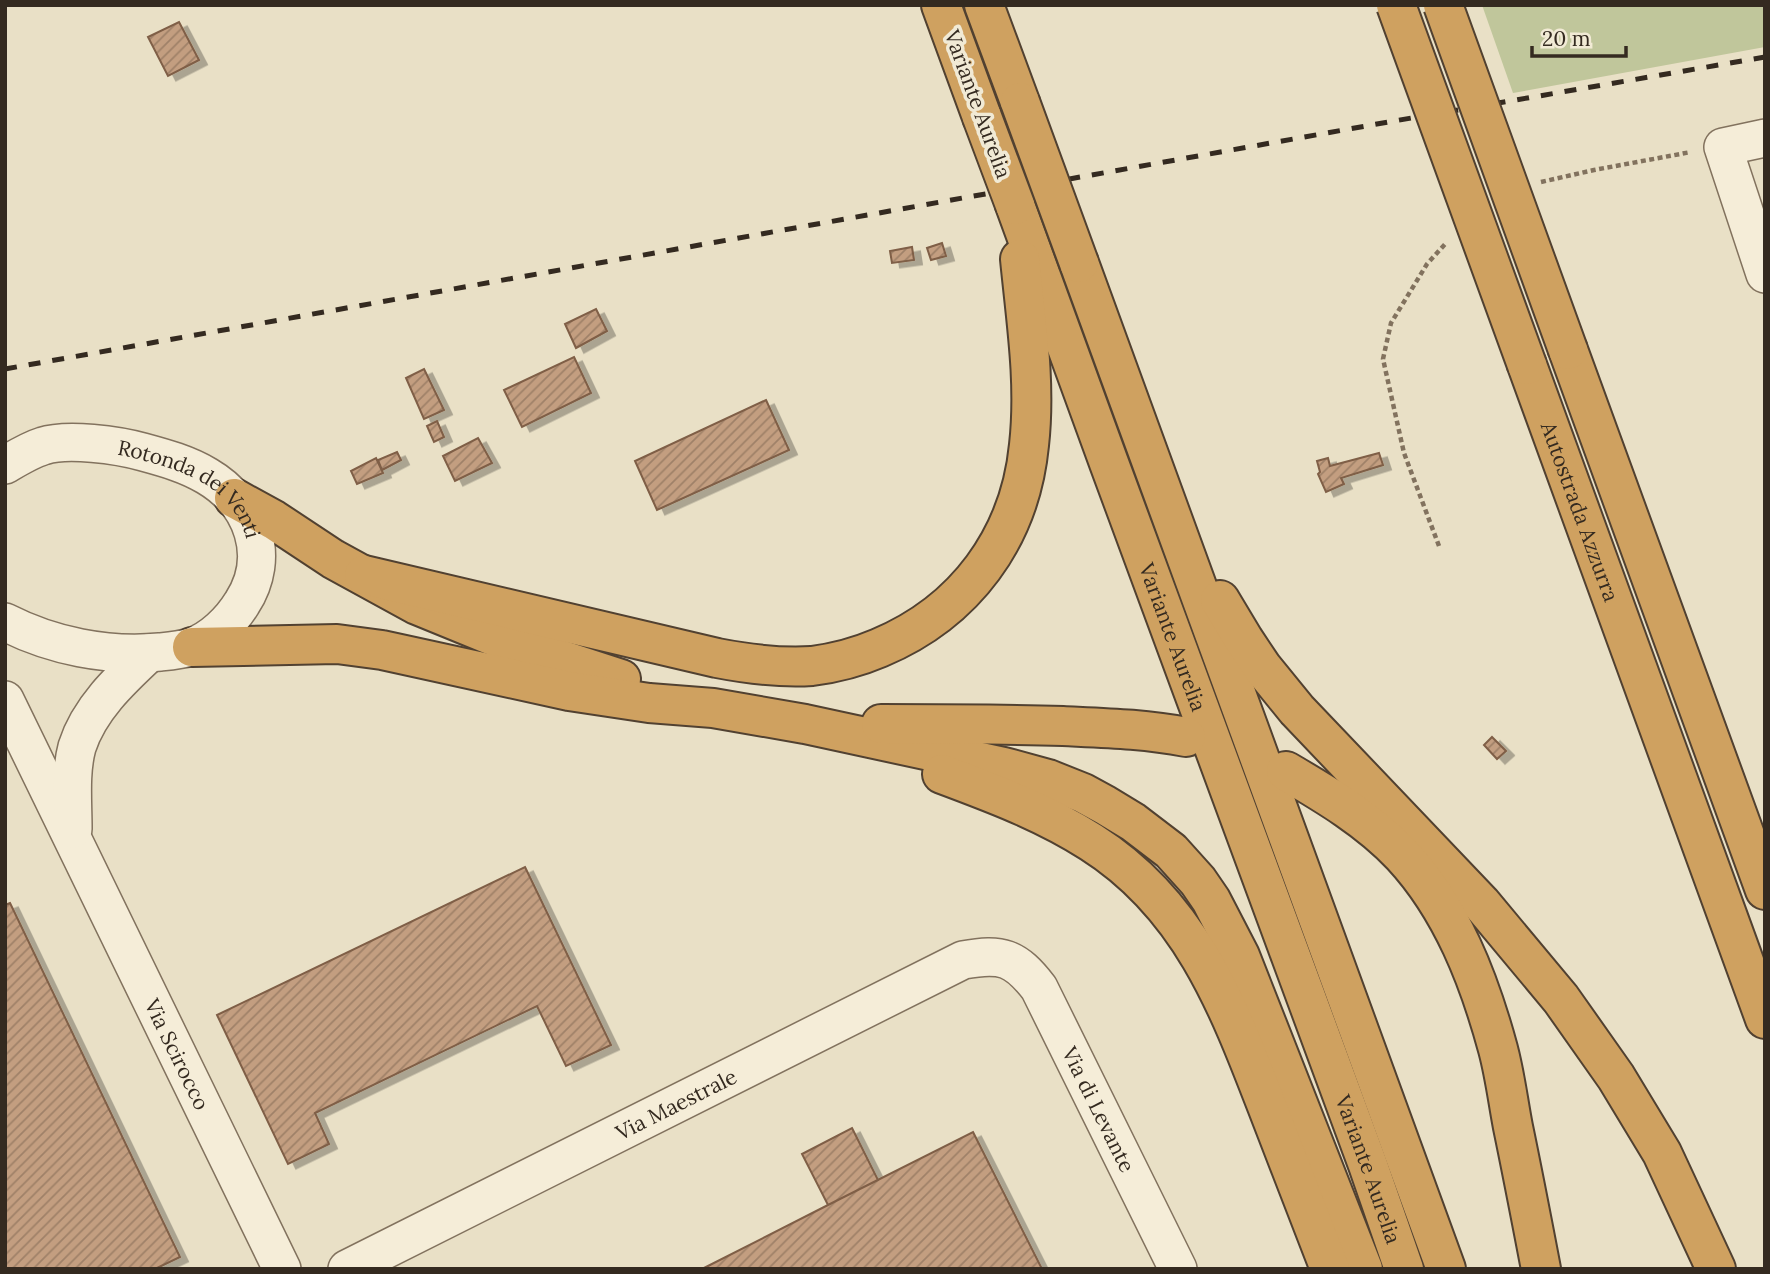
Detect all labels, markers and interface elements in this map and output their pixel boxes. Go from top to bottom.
scale bar [1532,14,1626,58]
street label: Variante Aurelia [938,25,1017,182]
text: 20 m [1542,25,1591,52]
street label: Autostrada Azzurra [1535,417,1625,605]
street label: Rotonda dei Venti [116,433,267,541]
street label: Variante Aurelia [1133,558,1213,715]
street label: Via Scirocco [139,993,216,1114]
street label: Via di Levante [1056,1041,1141,1176]
street label: Via Maestrale [610,1062,741,1146]
street label: Variante Aurelia [1329,1090,1408,1247]

